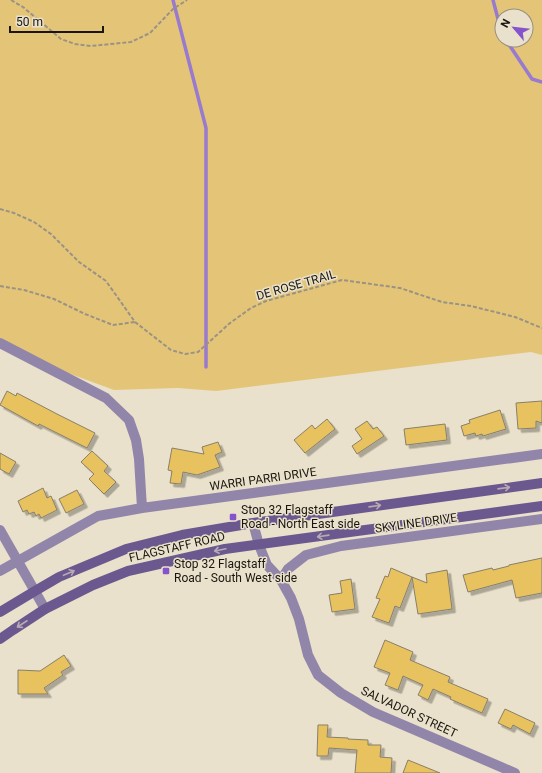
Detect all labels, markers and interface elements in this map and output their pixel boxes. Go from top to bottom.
scale bar [10,8,103,34]
north arrow [494,8,534,48]
text: 50 m [16,15,43,29]
text: N [498,17,513,30]
street label: DE ROSE TRAIL [255,267,338,303]
street label: WARRI PARRI DRIVE [209,465,318,493]
one-way arrow [497,484,510,492]
one-way arrow [368,502,381,510]
place label: Stop 32 Flagstaff Road - North East side [241,503,360,531]
street label: SKYLINE DRIVE [374,510,458,536]
marker: Stop 32 Flagstaff Road - North East side [228,512,238,522]
street label: FLAGSTAFF ROAD [128,529,227,565]
one-way arrow [317,532,330,540]
one-way arrow [214,547,227,555]
place label: Stop 32 Flagstaff Road - South West side [174,557,297,585]
marker: Stop 32 Flagstaff Road - South West side [161,566,171,576]
one-way arrow [63,568,75,576]
one-way arrow [16,620,28,628]
street label: SALVADOR STREET [359,684,459,740]

